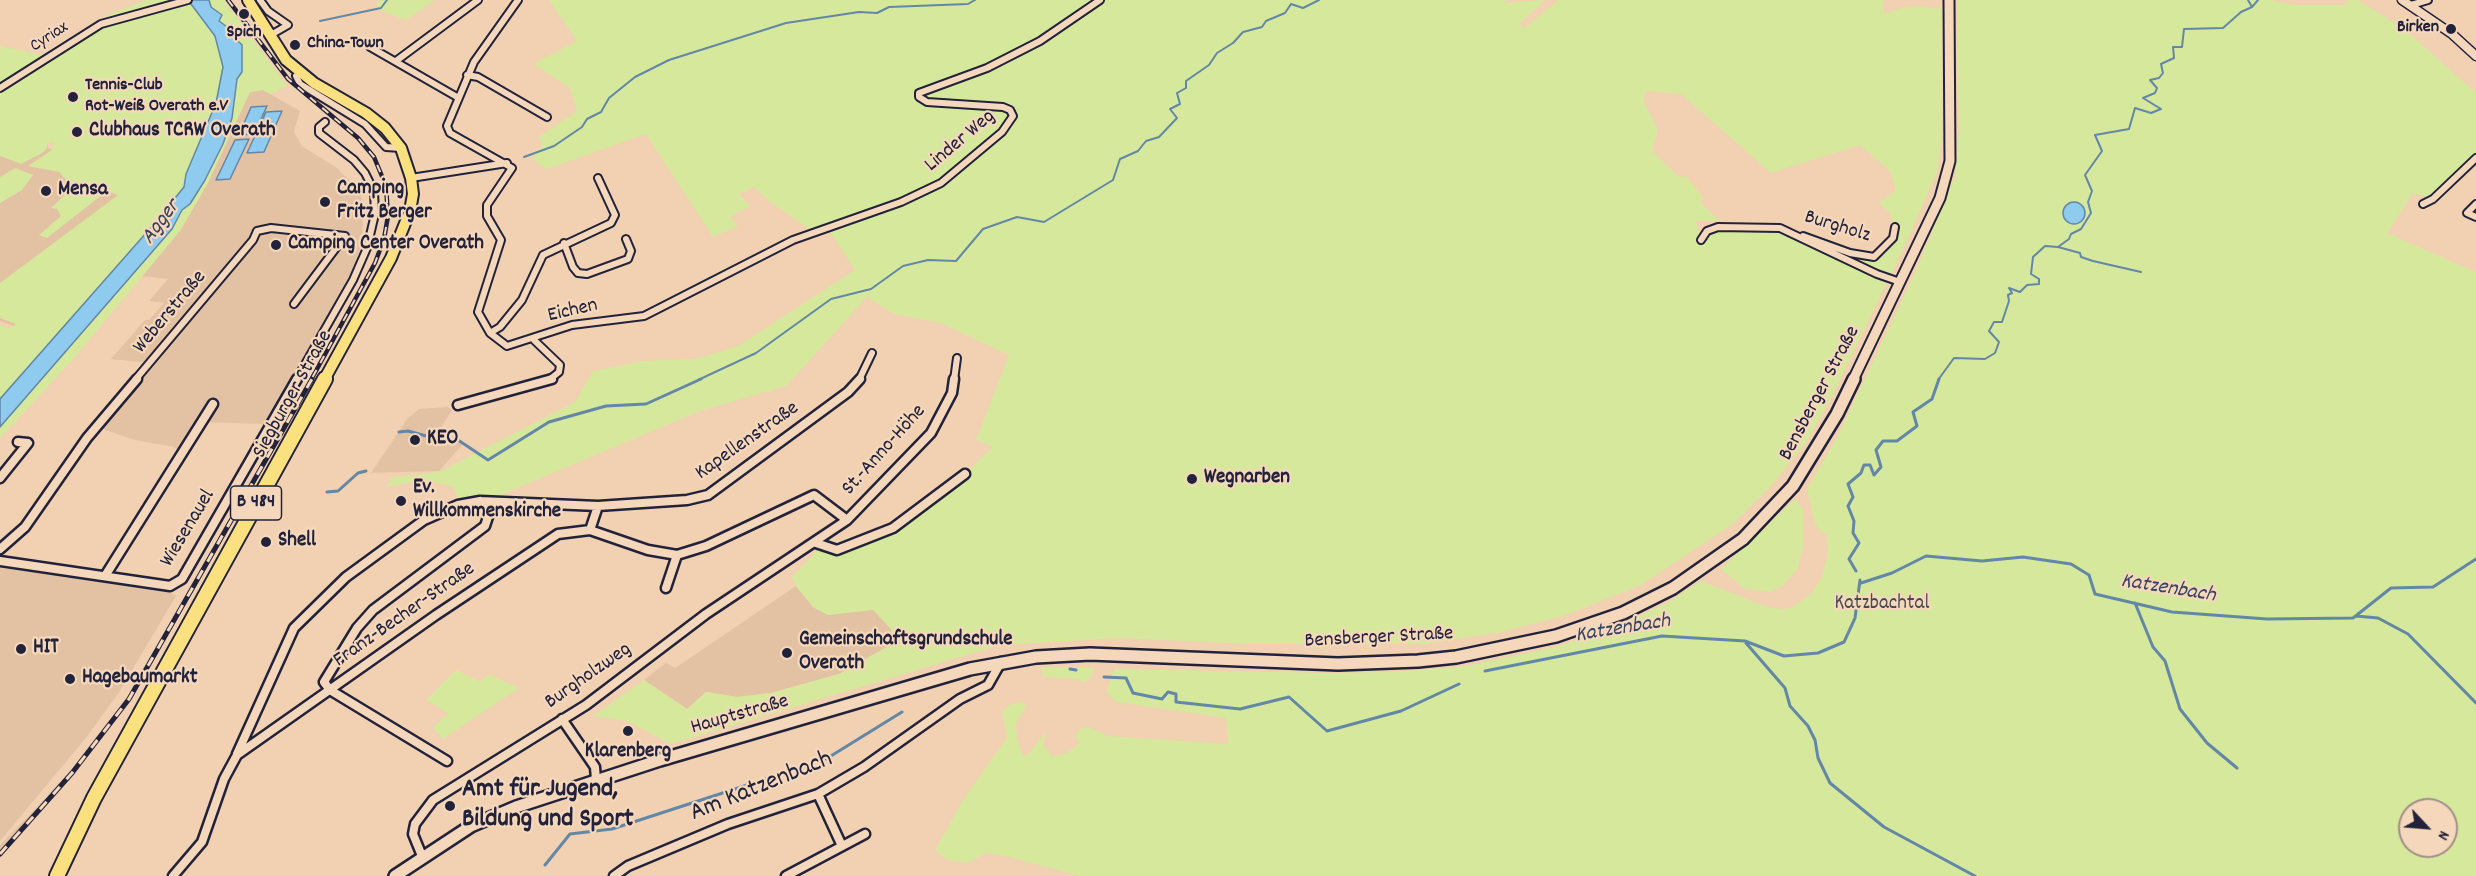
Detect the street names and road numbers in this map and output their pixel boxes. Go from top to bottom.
street label: Cyriax [27,18,73,58]
street label: Linder Weg [921,105,1001,179]
street label: Burgholz [1801,206,1873,250]
street label: Weberstraße [129,266,213,360]
street label: Eichen [546,294,600,330]
street label: Bensberger Straße [1775,322,1867,466]
street label: Siegburger Straße [248,327,340,463]
street label: Kapellenstraße [691,397,805,487]
street label: St.-Anno-Höhe [837,400,933,502]
street label: Wiesenauel [156,486,222,572]
road number: B 484 [230,486,282,520]
street label: Franz-Becher-Straße [329,558,481,674]
street label: Bensberger Straße [1304,623,1454,655]
street label: Burgholzweg [541,638,637,716]
street label: Hauptstraße [688,690,792,742]
street label: Am Katzenbach [686,745,838,831]

